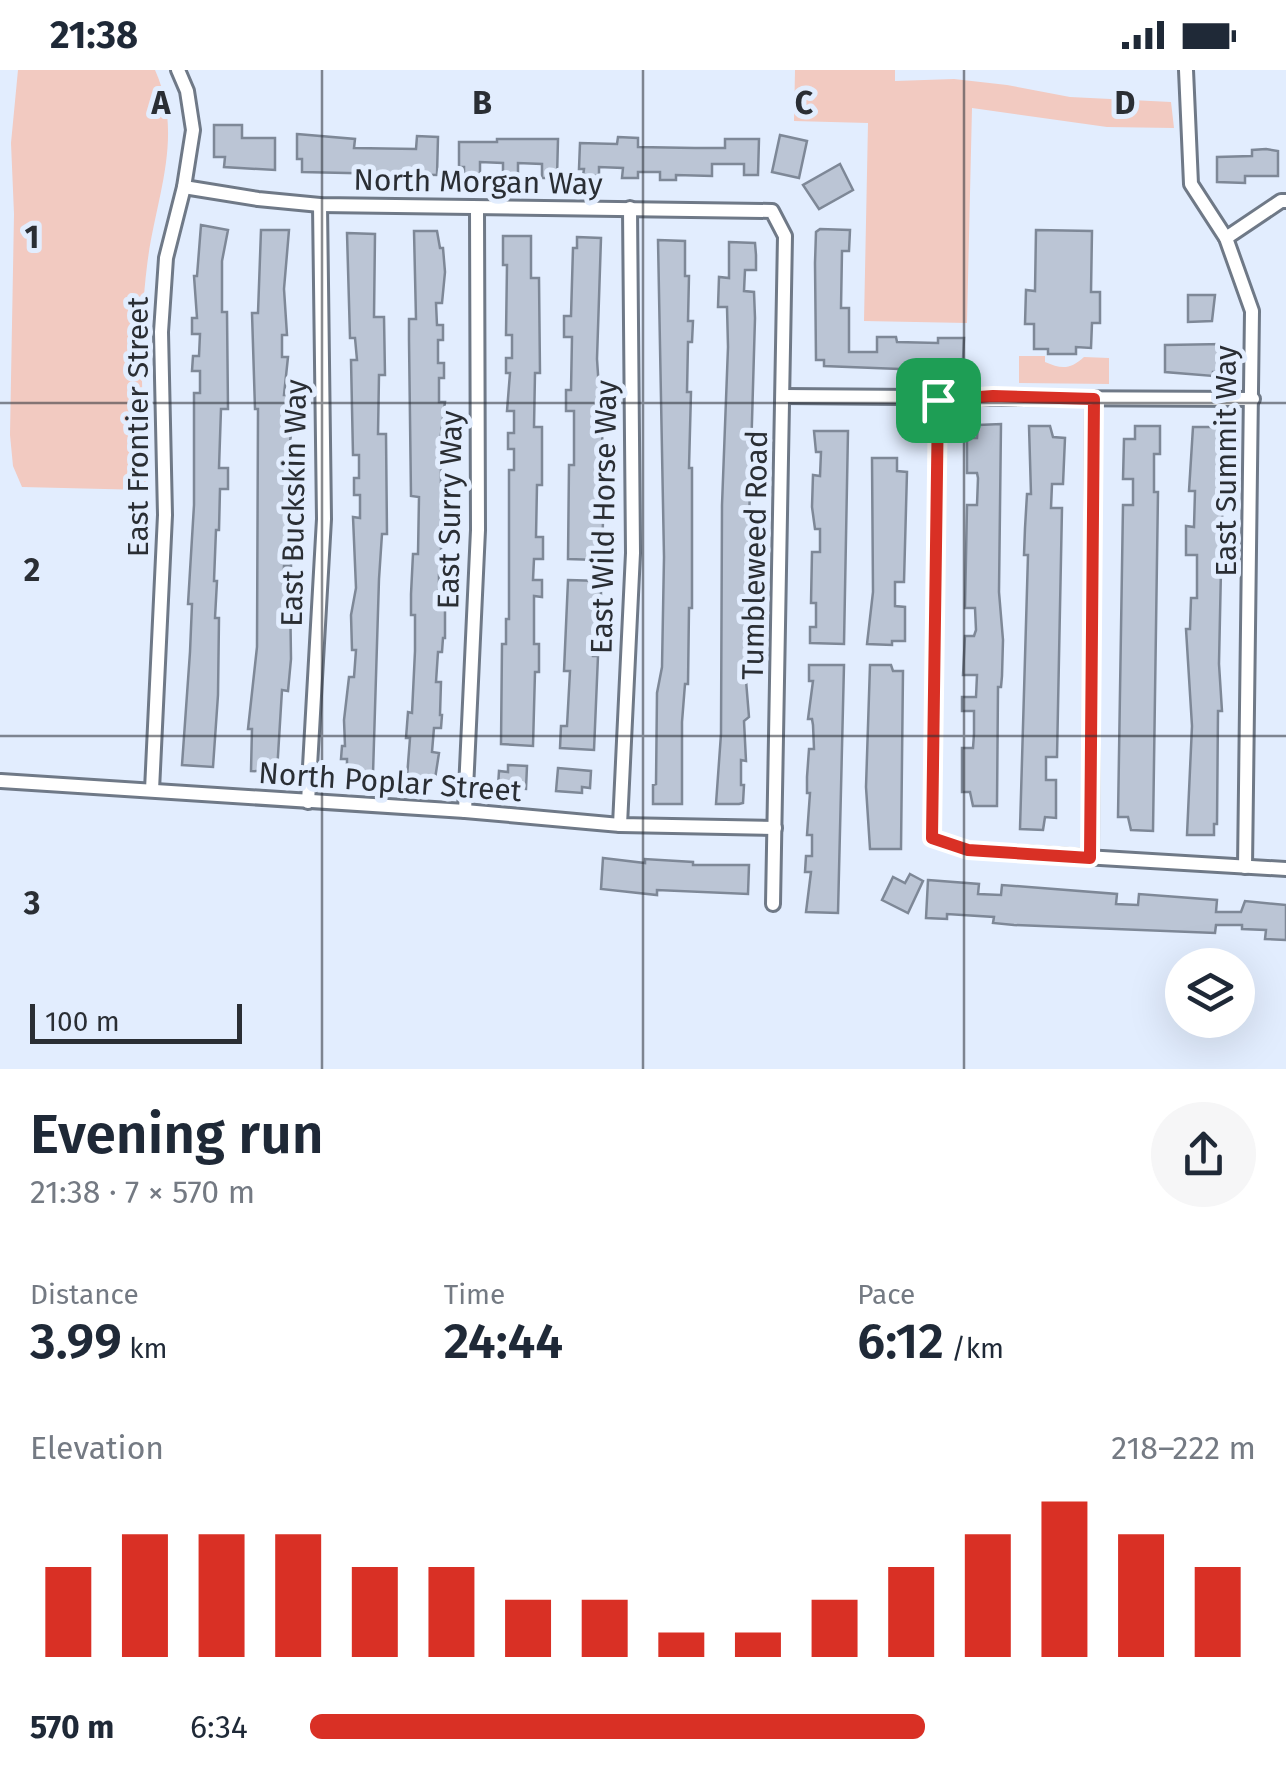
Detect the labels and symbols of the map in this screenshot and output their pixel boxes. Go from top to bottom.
text: A [151,84,172,122]
text: B [472,84,492,122]
text: C [795,84,814,122]
text: D [1115,84,1135,122]
street label: North Morgan Way [353,162,603,202]
text: 1 [25,218,39,256]
street label: East Frontier Street [120,297,156,557]
street label: East Summit Way [1208,345,1244,577]
pin [896,358,981,443]
street label: East Buckskin Way [274,379,314,627]
street label: East Wild Horse Way [584,379,624,654]
street label: East Surry Way [430,410,470,610]
street label: Tumbleweed Road [735,430,775,680]
text: 2 [24,551,40,589]
street label: North Poplar Street [257,755,523,809]
text: 3 [23,884,40,922]
scale bar [30,999,242,1044]

